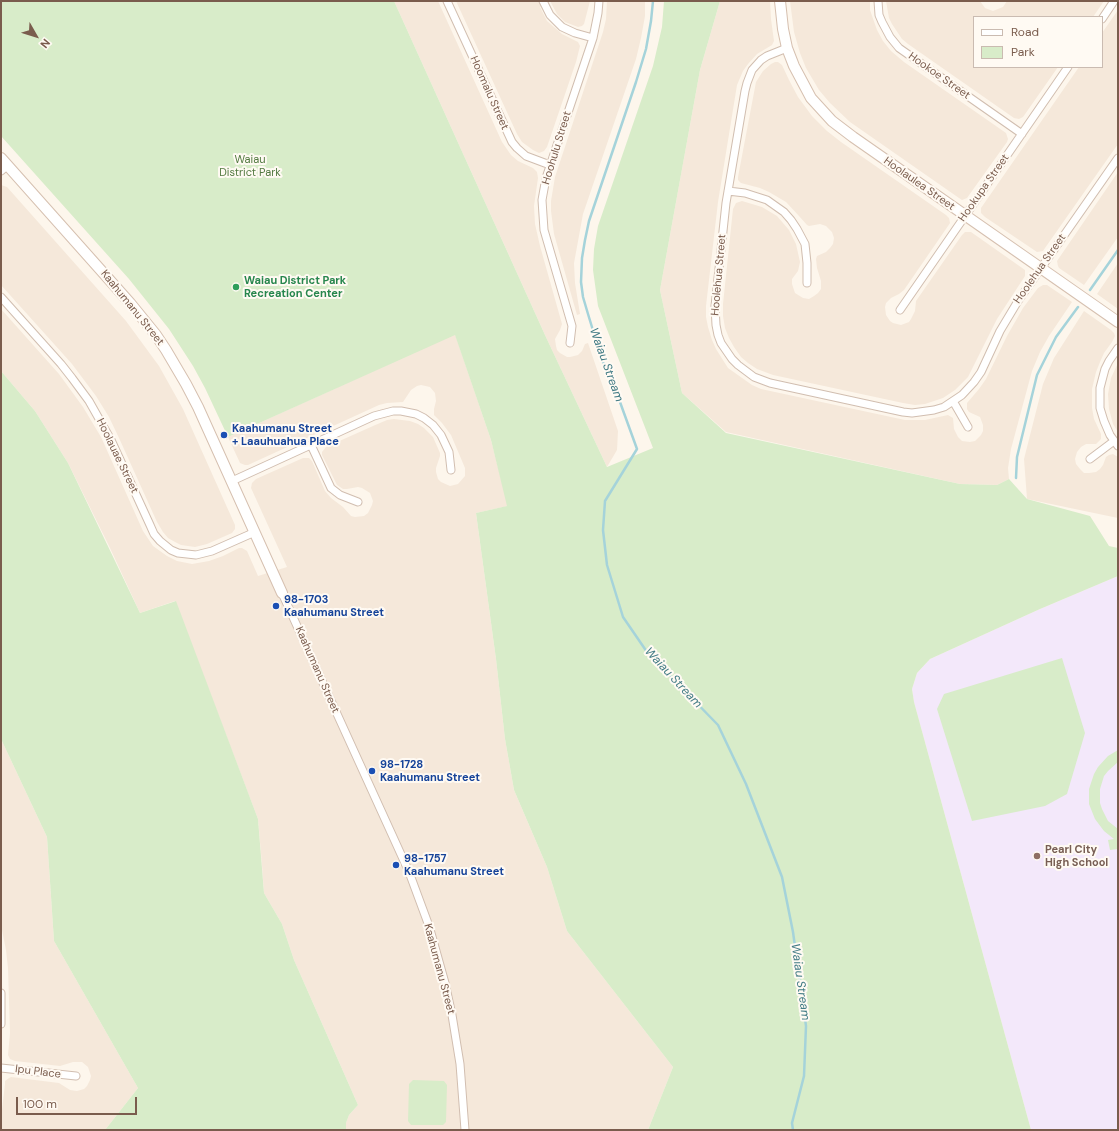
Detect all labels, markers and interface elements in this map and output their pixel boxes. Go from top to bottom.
north arrow [16,16,56,56]
legend [973,16,1103,68]
text: Road [1011,24,1039,40]
text: N [37,36,53,51]
text: Park [1011,44,1035,60]
street label: Hookoe Street [905,50,973,102]
street label: Hoomalu Street [467,54,511,132]
street label: Hoohulu Street [540,110,574,186]
street label: Hookupa Street [956,152,1012,224]
park label: Waiau District Park [219,153,281,179]
street label: Hoolaulea Street [881,154,957,214]
street label: Hoolehua Street [1011,232,1069,306]
street label: Hoolehua Street [709,234,729,316]
street label: Kaahumanu Street [98,268,166,348]
place label: Waiau District Park Recreation Center [244,274,346,300]
marker: Waiau District Park Recreation Center [231,282,241,292]
water label: Waiau Stream [586,326,626,404]
street label: Hoolauae Street [93,416,141,496]
place label: Kaahumanu Street + Laauhuahua Place [232,422,339,448]
marker: Kaahumanu Street + Laauhuahua Place [219,430,229,440]
place label: 98-1703 Kaahumanu Street [284,593,384,619]
marker: 98-1703 Kaahumanu Street [271,601,281,611]
street label: Kaahumanu Street [292,625,342,715]
water label: Waiau Stream [641,645,705,711]
place label: 98-1728 Kaahumanu Street [380,758,480,784]
marker: 98-1728 Kaahumanu Street [367,766,377,776]
place label: Pearl City High School [1045,843,1108,869]
marker: Pearl City High School [1032,851,1042,861]
place label: 98-1757 Kaahumanu Street [404,852,504,878]
marker: 98-1757 Kaahumanu Street [391,860,401,870]
street label: Kaahumanu Street [421,922,457,1016]
water label: Waiau Stream [787,943,813,1021]
street label: Ipu Place [14,1063,62,1081]
scale bar [18,1089,139,1115]
text: 100 m [23,1096,57,1112]

